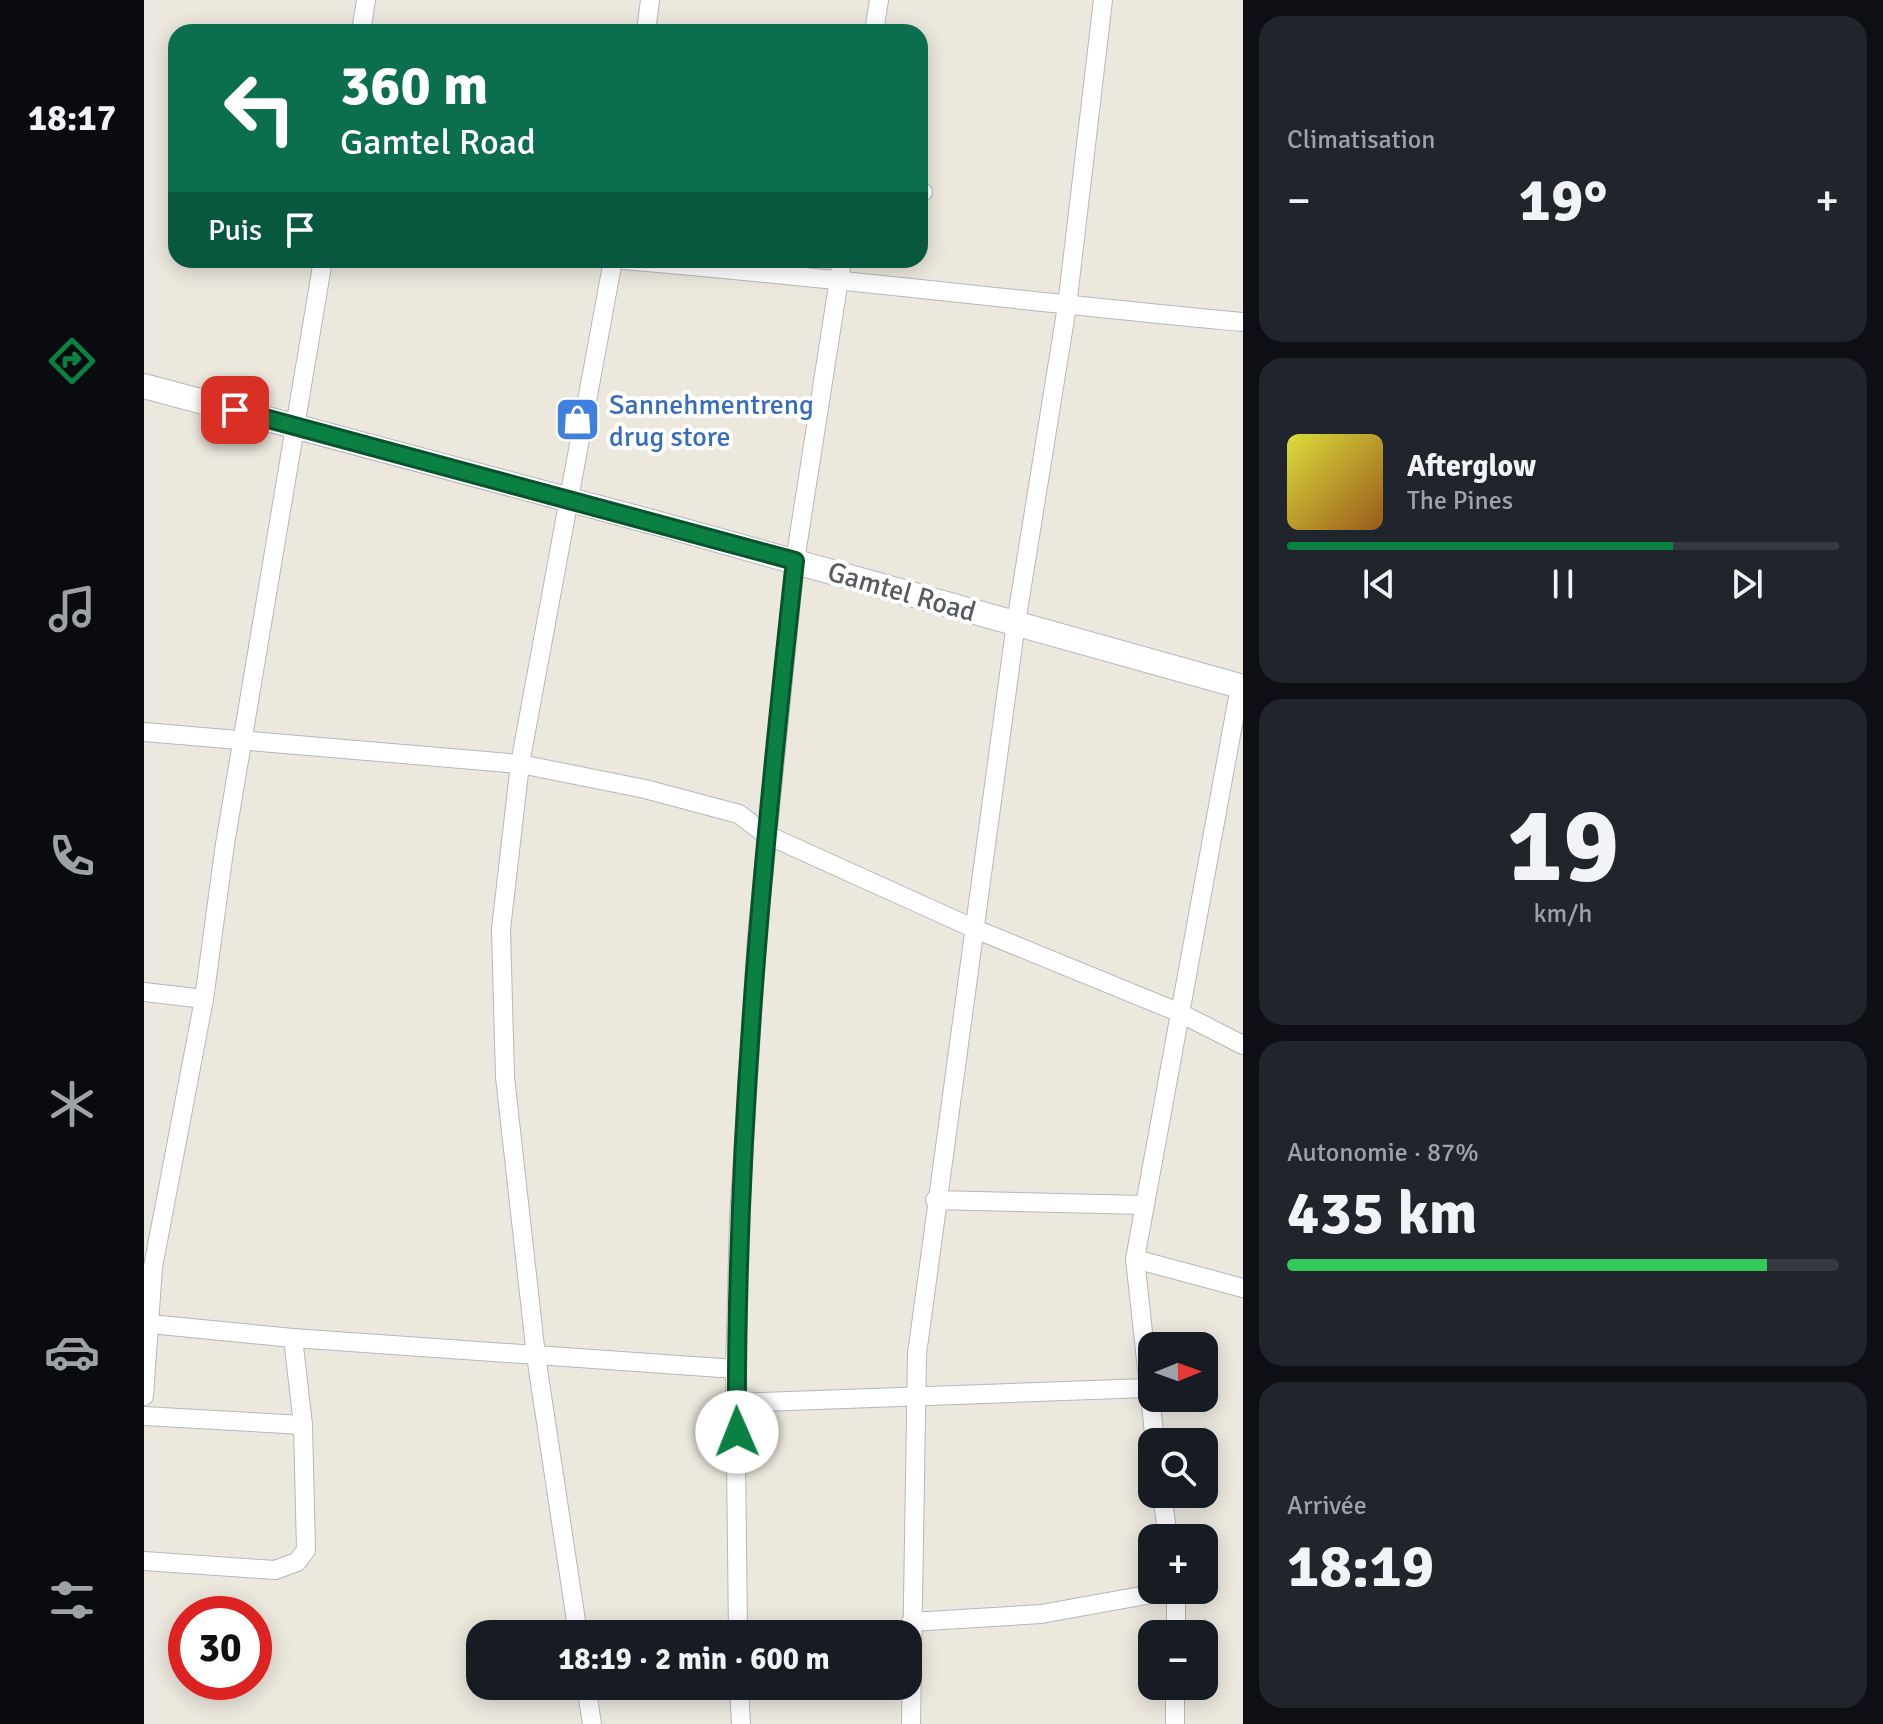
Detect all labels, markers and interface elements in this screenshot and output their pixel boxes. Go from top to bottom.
text: 360 m [340,51,488,120]
icon: left [208,56,312,160]
text: 18:17 [28,96,116,141]
text: Gamtel Road [340,120,536,165]
text: Climatisation [1287,124,1436,156]
text: 19° [1519,164,1607,238]
text: − [1287,174,1311,228]
text: + [1815,174,1839,228]
icon: arrive [278,208,322,252]
text: Puis [208,212,262,249]
icon: directions [44,333,100,389]
pin [201,376,269,444]
icon: arrive [213,388,257,432]
place label: Sannehmentreng drug store [609,388,814,454]
shop icon: Sannehmentreng drug store [554,396,602,444]
text: Afterglow [1407,448,1536,485]
text: The Pines [1407,485,1513,517]
street label: Gamtel Road [824,555,980,629]
icon: previous [1357,562,1401,606]
icon: pause [1541,562,1585,606]
icon: next [1725,562,1769,606]
icon: music [44,581,100,637]
text: 19 [1507,782,1619,910]
icon: phone [44,828,100,884]
text: km/h [1534,898,1592,930]
icon: climate [44,1076,100,1132]
text: Autonomie · 87% [1287,1137,1479,1169]
text: 435 km [1287,1177,1477,1251]
icon: car [44,1324,100,1380]
north arrow [1138,1332,1218,1412]
map controls [1138,1332,1218,1700]
position arrow [695,1390,779,1474]
button: search [1138,1428,1218,1508]
text: Arrivée [1287,1490,1367,1522]
button: + [1138,1524,1218,1604]
text: 18:19 [1287,1530,1434,1604]
icon: filters [44,1572,100,1628]
speed limit sign: 30 [168,1596,272,1700]
button: − [1138,1620,1218,1700]
text: 18:19 · 2 min · 600 m [558,1641,830,1678]

